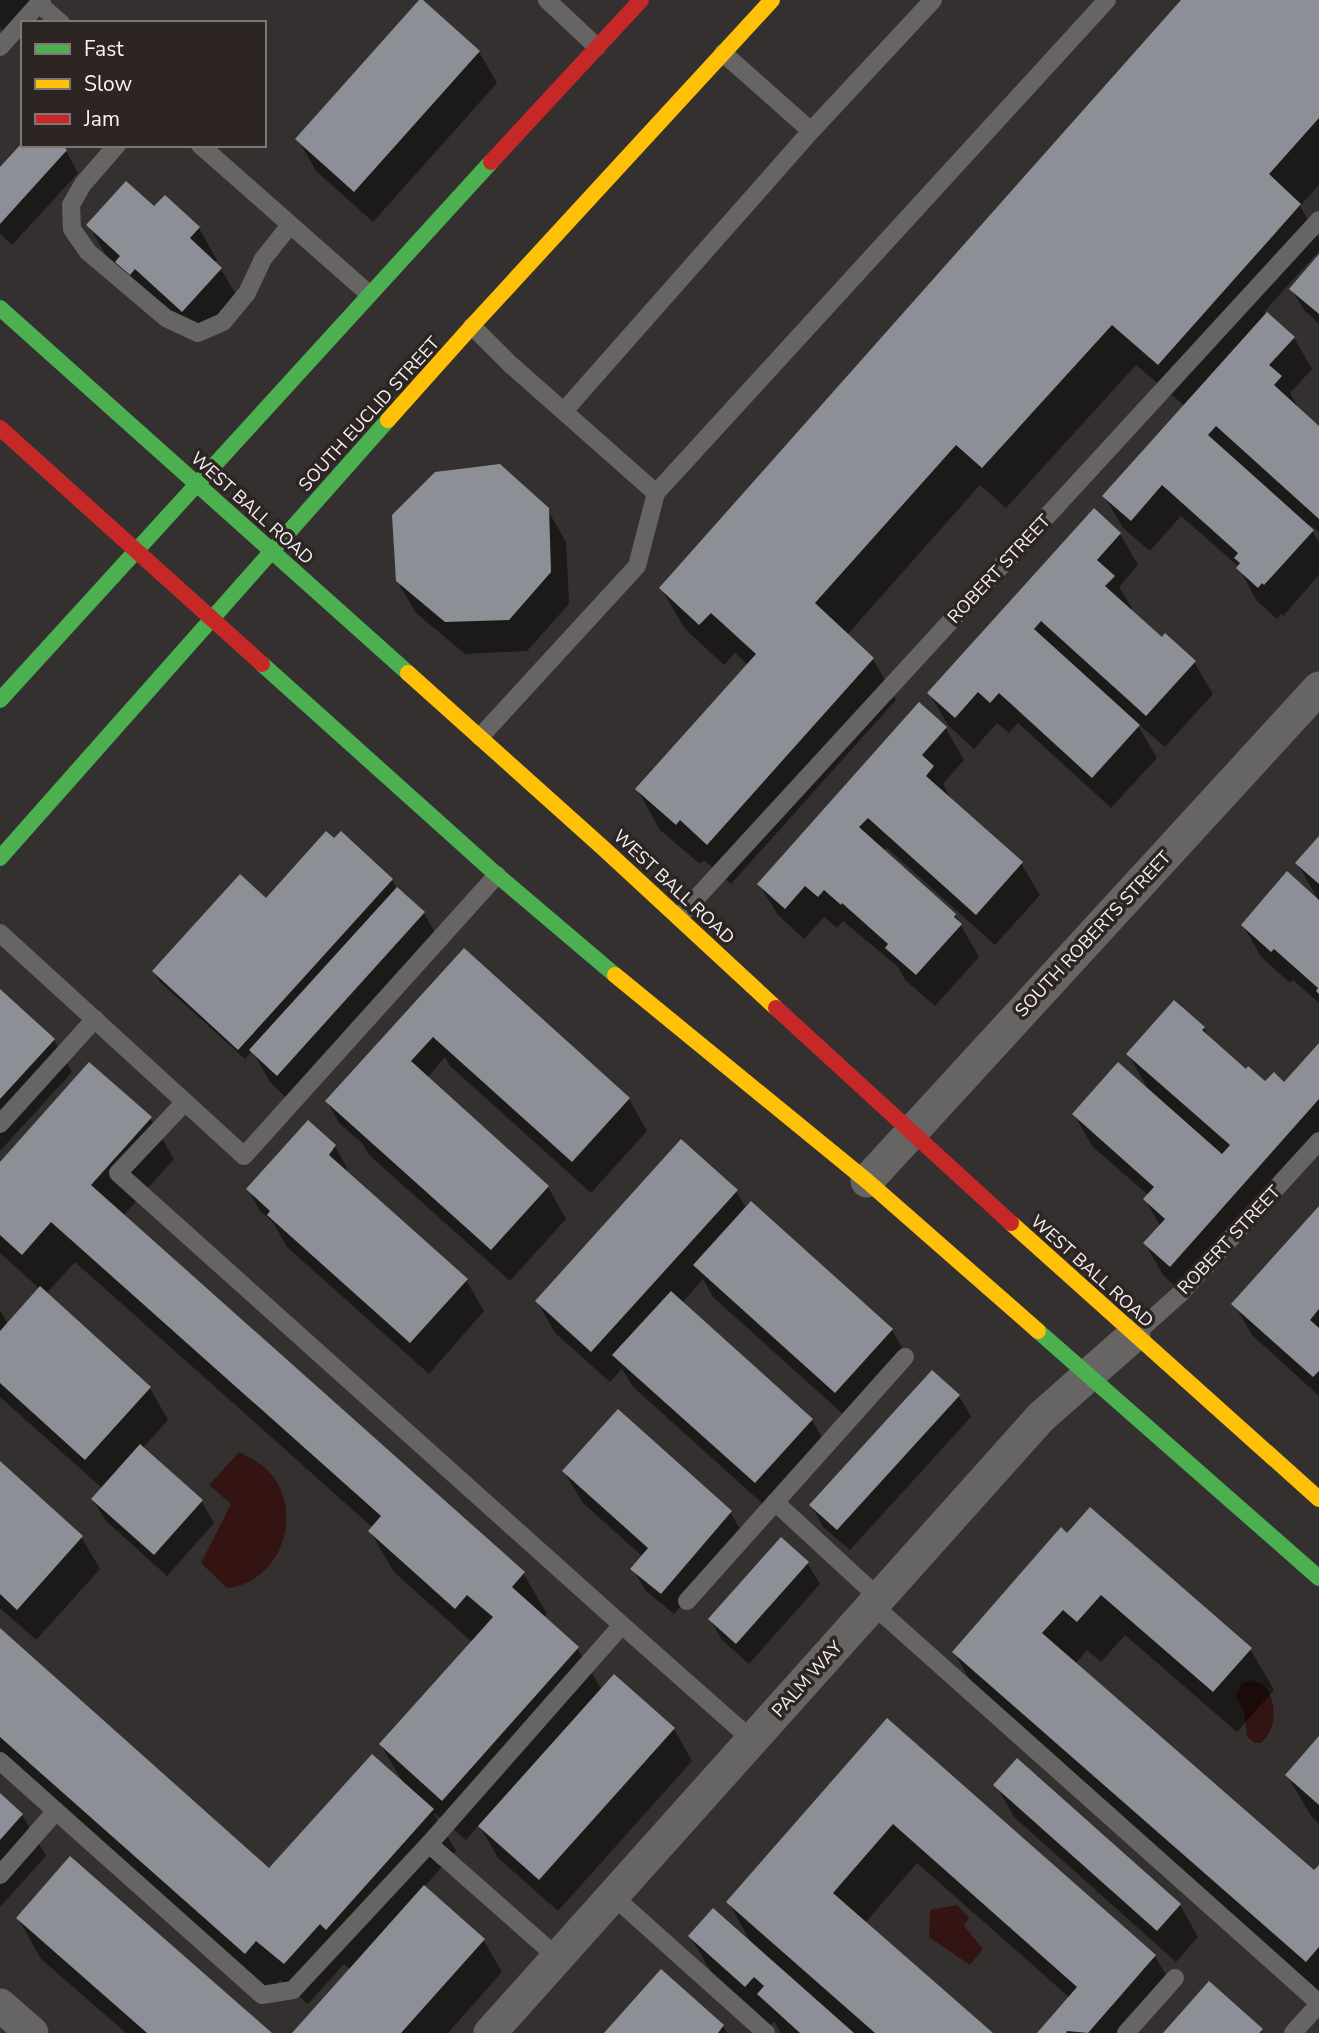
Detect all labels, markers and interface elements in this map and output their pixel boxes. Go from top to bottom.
legend [21,21,266,147]
text: Fast [84,35,124,63]
text: Slow [84,70,133,98]
text: Jam [83,105,120,133]
street label: SOUTH EUCLID STREET [293,331,445,497]
street label: WEST BALL ROAD [185,446,319,570]
street label: ROBERT STREET [942,509,1056,629]
street label: WEST BALL ROAD [608,824,740,950]
street label: SOUTH ROBERTS STREET [1010,846,1176,1022]
street label: ROBERT STREET [1172,1180,1286,1300]
street label: WEST BALL ROAD [1025,1209,1159,1333]
street label: PALM WAY [766,1636,848,1722]

